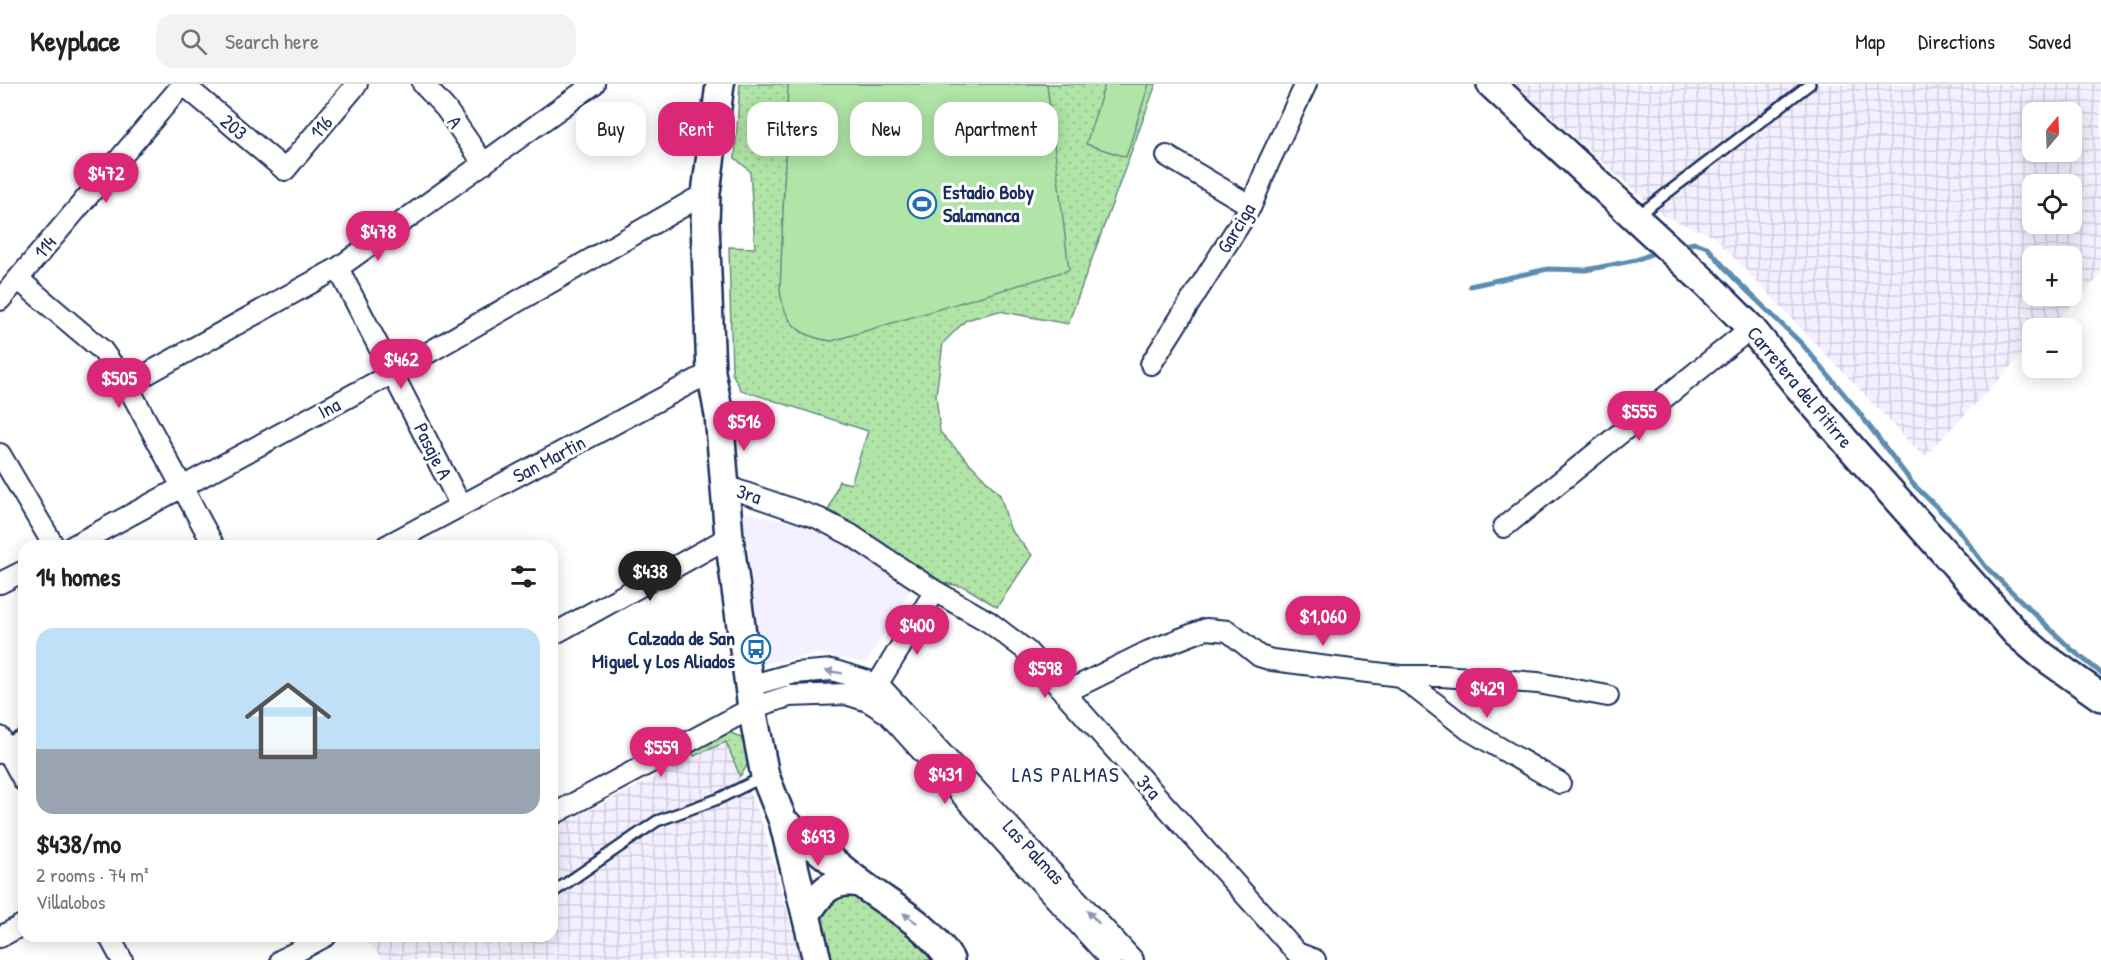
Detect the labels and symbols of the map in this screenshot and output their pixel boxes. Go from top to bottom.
north arrow [2022,102,2082,162]
street label: 203 [215,108,253,146]
street label: 116 [303,109,338,144]
street label: A [442,110,469,134]
pin: $472 [70,153,142,204]
place label: Estadio Boby Salamanca [943,178,1035,228]
sports icon: Estadio Boby Salamanca [906,188,938,220]
street label: Garciga [1210,197,1261,258]
pin: $478 [342,211,414,262]
street label: 114 [27,230,62,264]
street label: Carretera del Pitirre [1741,320,1859,453]
pin: $462 [365,339,437,390]
pin: $505 [83,358,155,409]
street label: Ina [313,391,345,425]
pin: $555 [1603,391,1675,442]
pin: $516 [708,401,780,452]
street label: Pasaje A [408,418,459,484]
street label: San Martin [508,428,590,489]
street label: 3ra [733,477,765,510]
pin: $438 [614,551,686,602]
pin: $1,060 [1274,596,1372,647]
pin: $400 [881,605,953,656]
place label: Calzada de San Miguel y Los Aliados [592,624,735,675]
bus stop icon: Calzada de San Miguel y Los Aliados [740,633,772,665]
pin: $598 [1009,648,1081,699]
one-way arrow [825,667,844,676]
pin: $429 [1451,668,1523,719]
pin: $559 [625,727,697,778]
pin: $431 [909,754,981,805]
district label: LAS PALMAS [1012,760,1120,789]
street label: 3ra [1131,769,1168,805]
street label: Las Palmas [997,813,1072,890]
pin: $693 [782,816,854,867]
one-way arrow [1087,910,1100,925]
one-way arrow [903,912,919,924]

